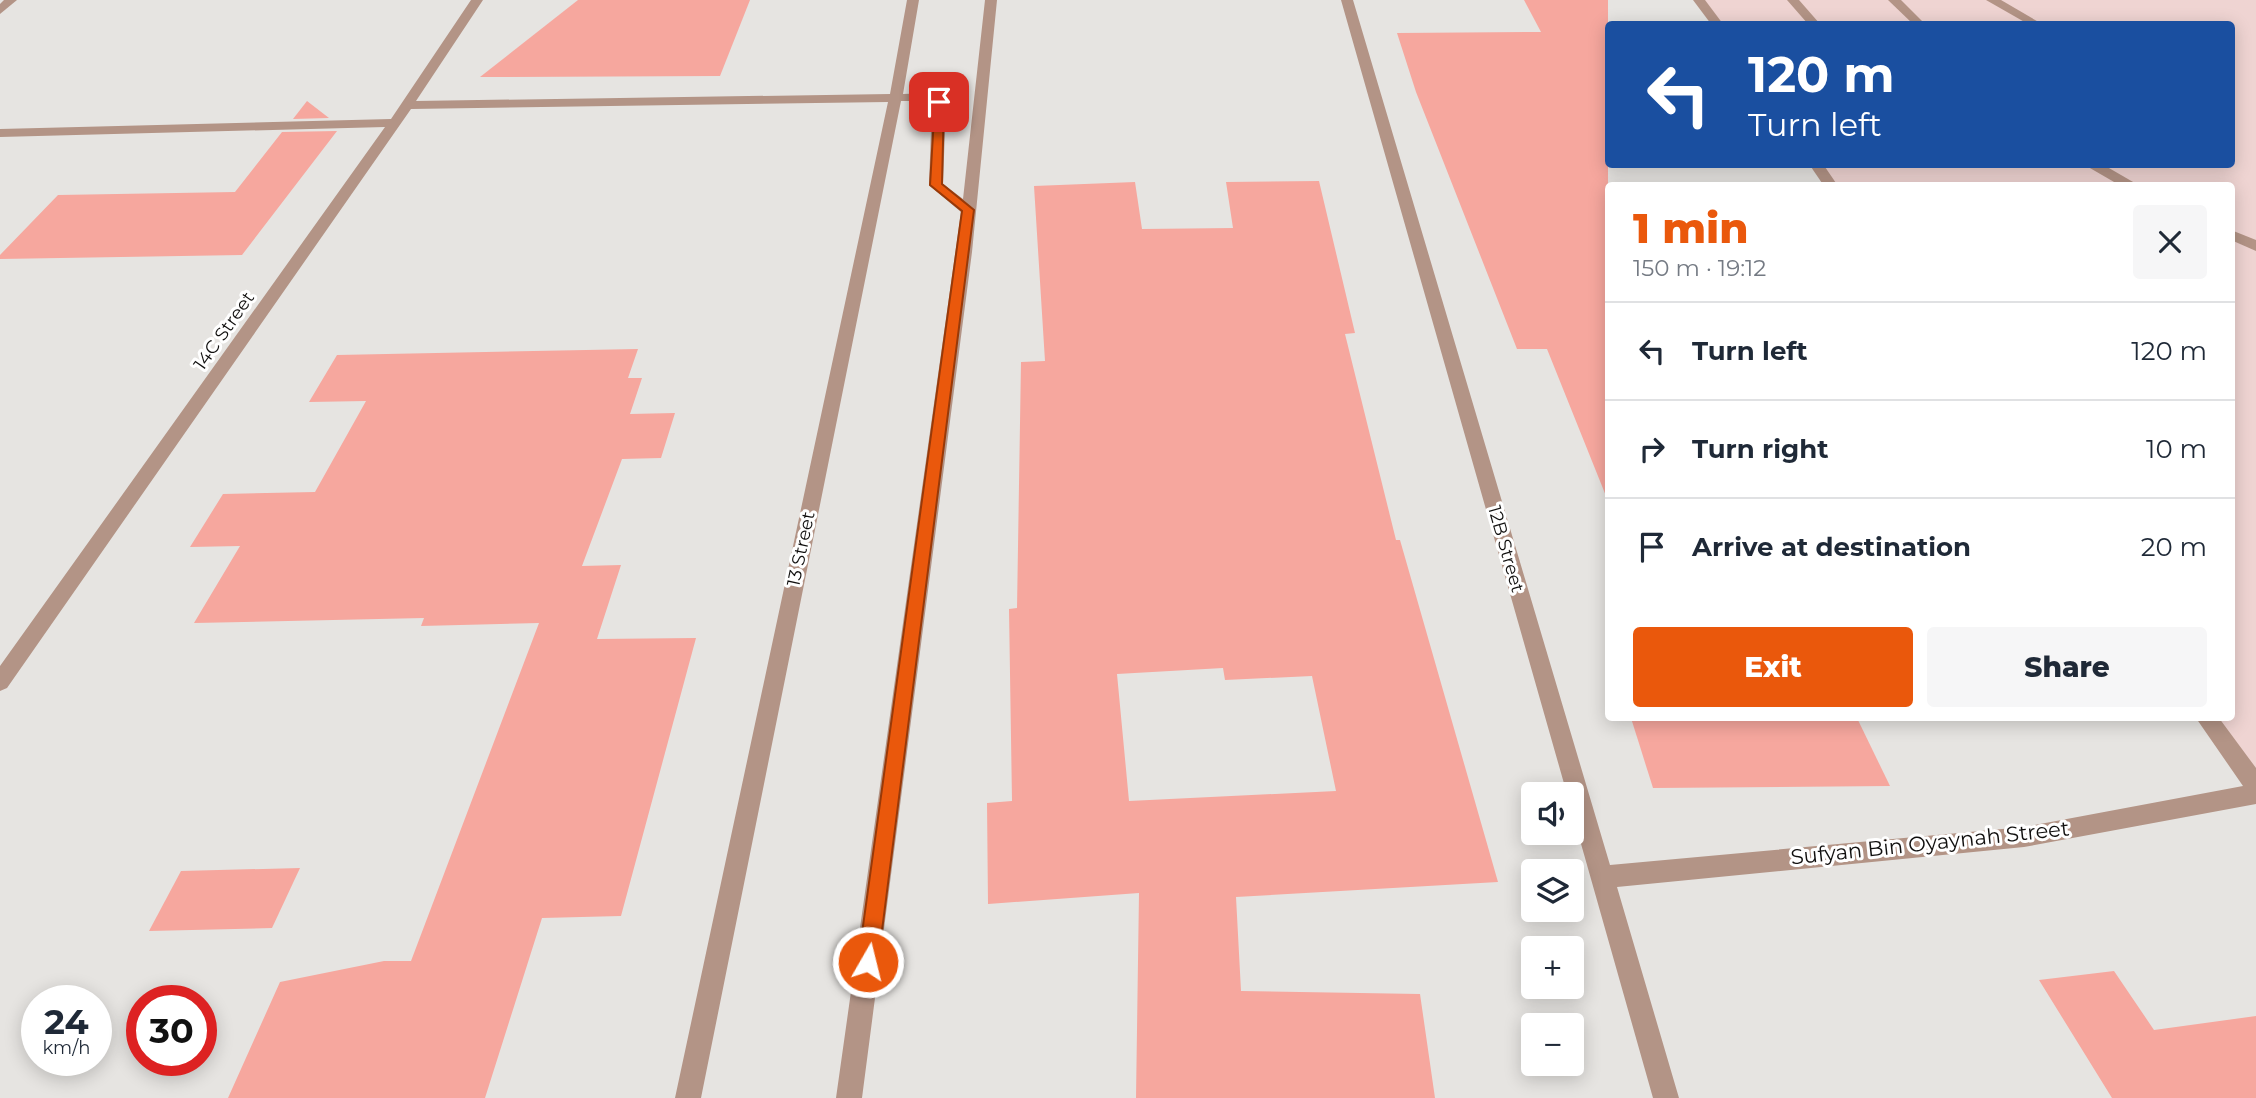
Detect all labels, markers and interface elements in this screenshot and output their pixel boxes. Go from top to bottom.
text: 120 m [1748,45,1895,104]
icon: left [1633,49,1724,140]
pin [909,72,969,132]
icon: arrive [920,83,958,121]
text: Turn left [1748,105,1882,144]
text: 1 min [1633,202,1749,254]
button: close [2133,205,2207,279]
text: 150 m · 19:12 [1633,254,1766,282]
street label: 14C Street [189,288,259,374]
icon: left [1633,332,1671,370]
text: Turn left [1692,335,1808,367]
text: 120 m [2131,335,2207,367]
icon: right [1633,430,1671,468]
text: Turn right [1692,433,1828,465]
text: 10 m [2146,433,2207,465]
street label: 12B Street [1483,503,1529,595]
street label: 13 Street [782,510,820,588]
icon: arrive [1633,528,1671,566]
text: Arrive at destination [1692,531,1971,563]
text: 20 m [2141,531,2207,563]
button: Exit [1633,627,1913,707]
button: Share [1927,627,2207,707]
map controls [1521,782,1584,1076]
button: sound [1521,782,1584,845]
street label: Sufyan Bin Oyaynah Street [1789,815,2070,870]
button: layers [1521,859,1584,922]
position arrow [831,925,905,999]
button: + [1521,936,1584,999]
speed limit sign: 30 [126,985,217,1076]
text: 24 [44,1000,89,1043]
button: − [1521,1013,1584,1076]
text: km/h [42,1037,91,1059]

